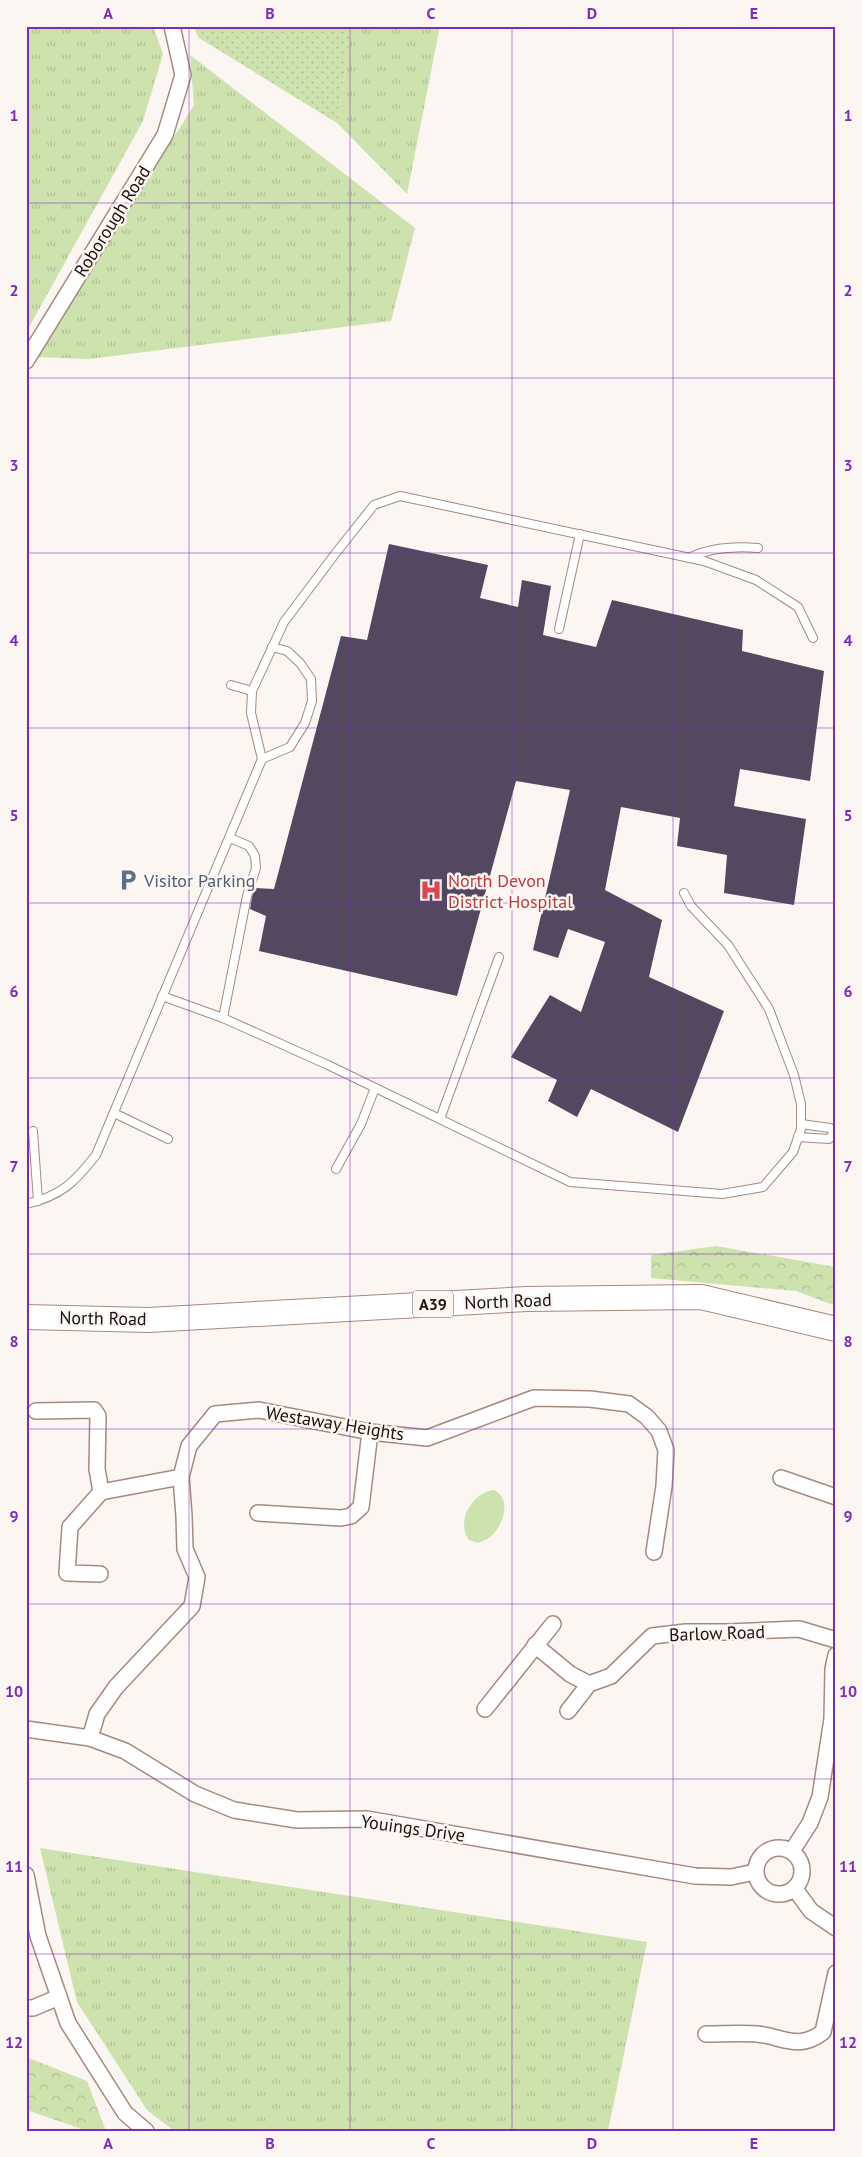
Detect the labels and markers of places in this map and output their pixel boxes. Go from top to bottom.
parking icon: Visitor Parking [115,867,141,893]
place label: Visitor Parking [143,869,255,892]
place label: North Devon District Hospital [448,869,573,913]
hospital icon: North Devon District Hospital [418,877,444,903]

